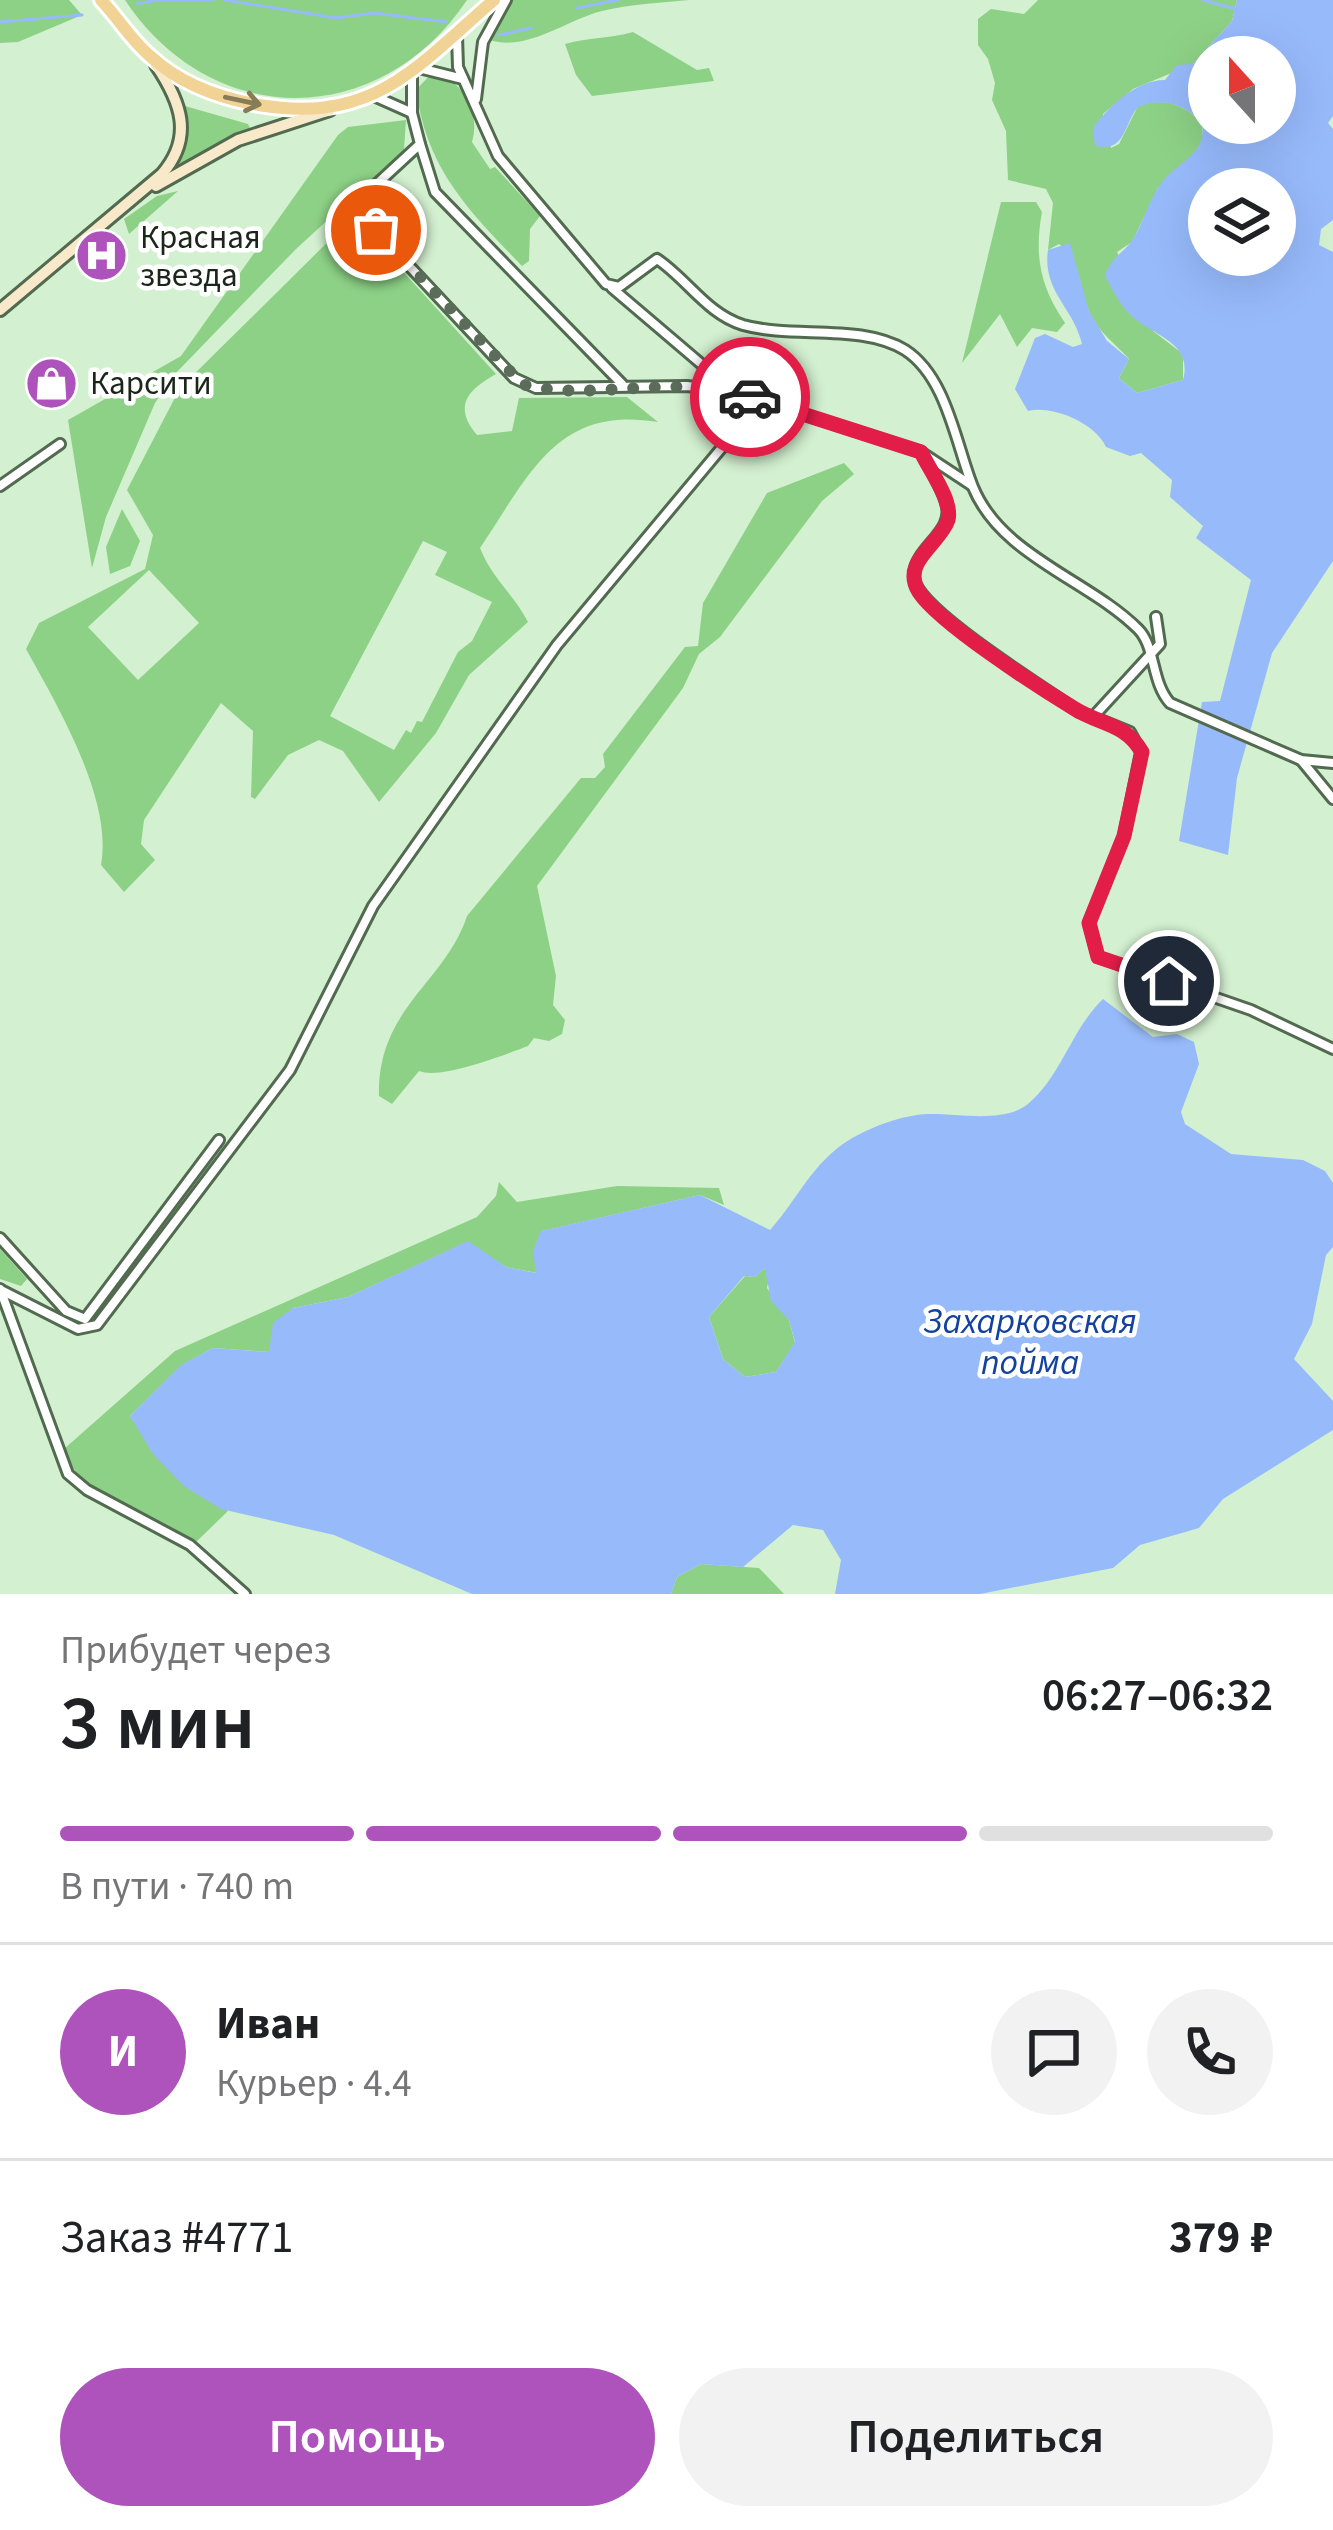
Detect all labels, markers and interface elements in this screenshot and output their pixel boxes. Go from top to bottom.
north arrow [1188,36,1296,144]
map controls [1188,36,1296,276]
one-way arrow [223,91,261,114]
button: layers [1188,168,1296,276]
pin [325,179,427,281]
icon: bag [343,197,409,263]
place label: Красная звезда [140,214,261,299]
hospital icon: Красная звезда [73,228,129,284]
courier [690,337,810,457]
shop icon: Карсити [23,355,79,411]
place label: Карсити [90,360,212,407]
icon: car [717,364,783,430]
pin [1118,930,1220,1032]
icon: home [1136,948,1202,1014]
water label: Захарковская пойма [923,1296,1137,1388]
text: Прибудет через [60,1623,331,1679]
text: 06:27–06:32 [1042,1664,1273,1728]
text: 3 мин [60,1668,255,1779]
text: В пути · 740 m [60,1859,294,1915]
button: chat [991,1989,1117,2115]
button: phone [1147,1989,1273,2115]
text: Иван [216,1992,320,2056]
text: И [108,2020,138,2084]
text: Курьер · 4.4 [216,2056,412,2112]
text: Заказ #4771 [60,2206,293,2270]
text: 379 ₽ [1169,2206,1273,2270]
button: Помощь [60,2368,655,2506]
button: Поделиться [679,2368,1273,2506]

